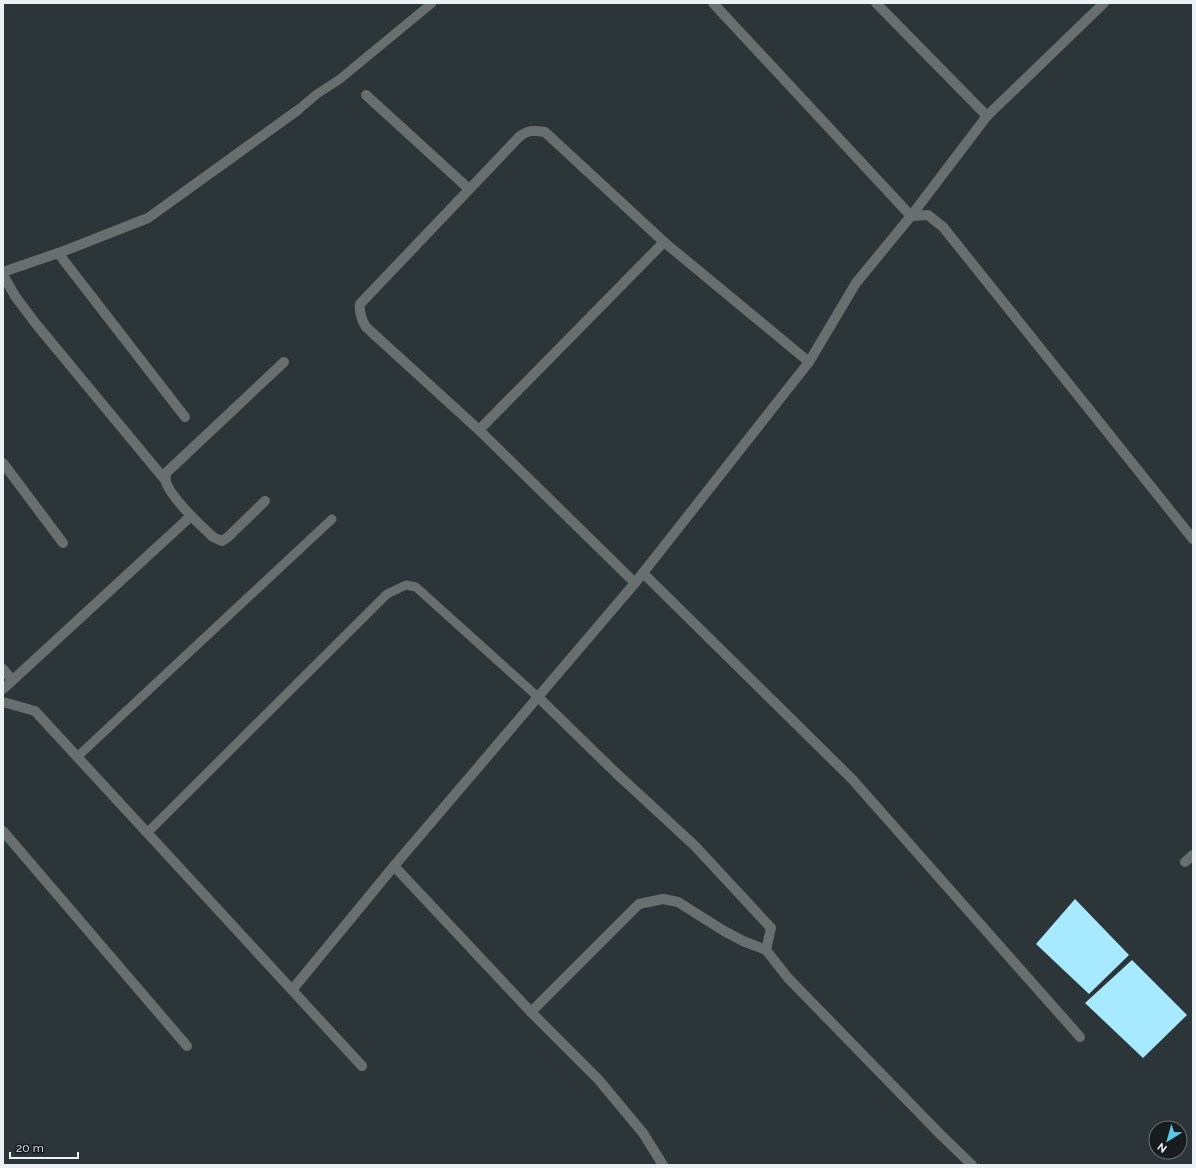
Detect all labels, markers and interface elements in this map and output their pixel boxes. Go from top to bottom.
north arrow [1148,1120,1188,1160]
scale bar [10,1134,78,1160]
text: N [1155,1140,1170,1155]
text: 20 m [16,1141,44,1155]

